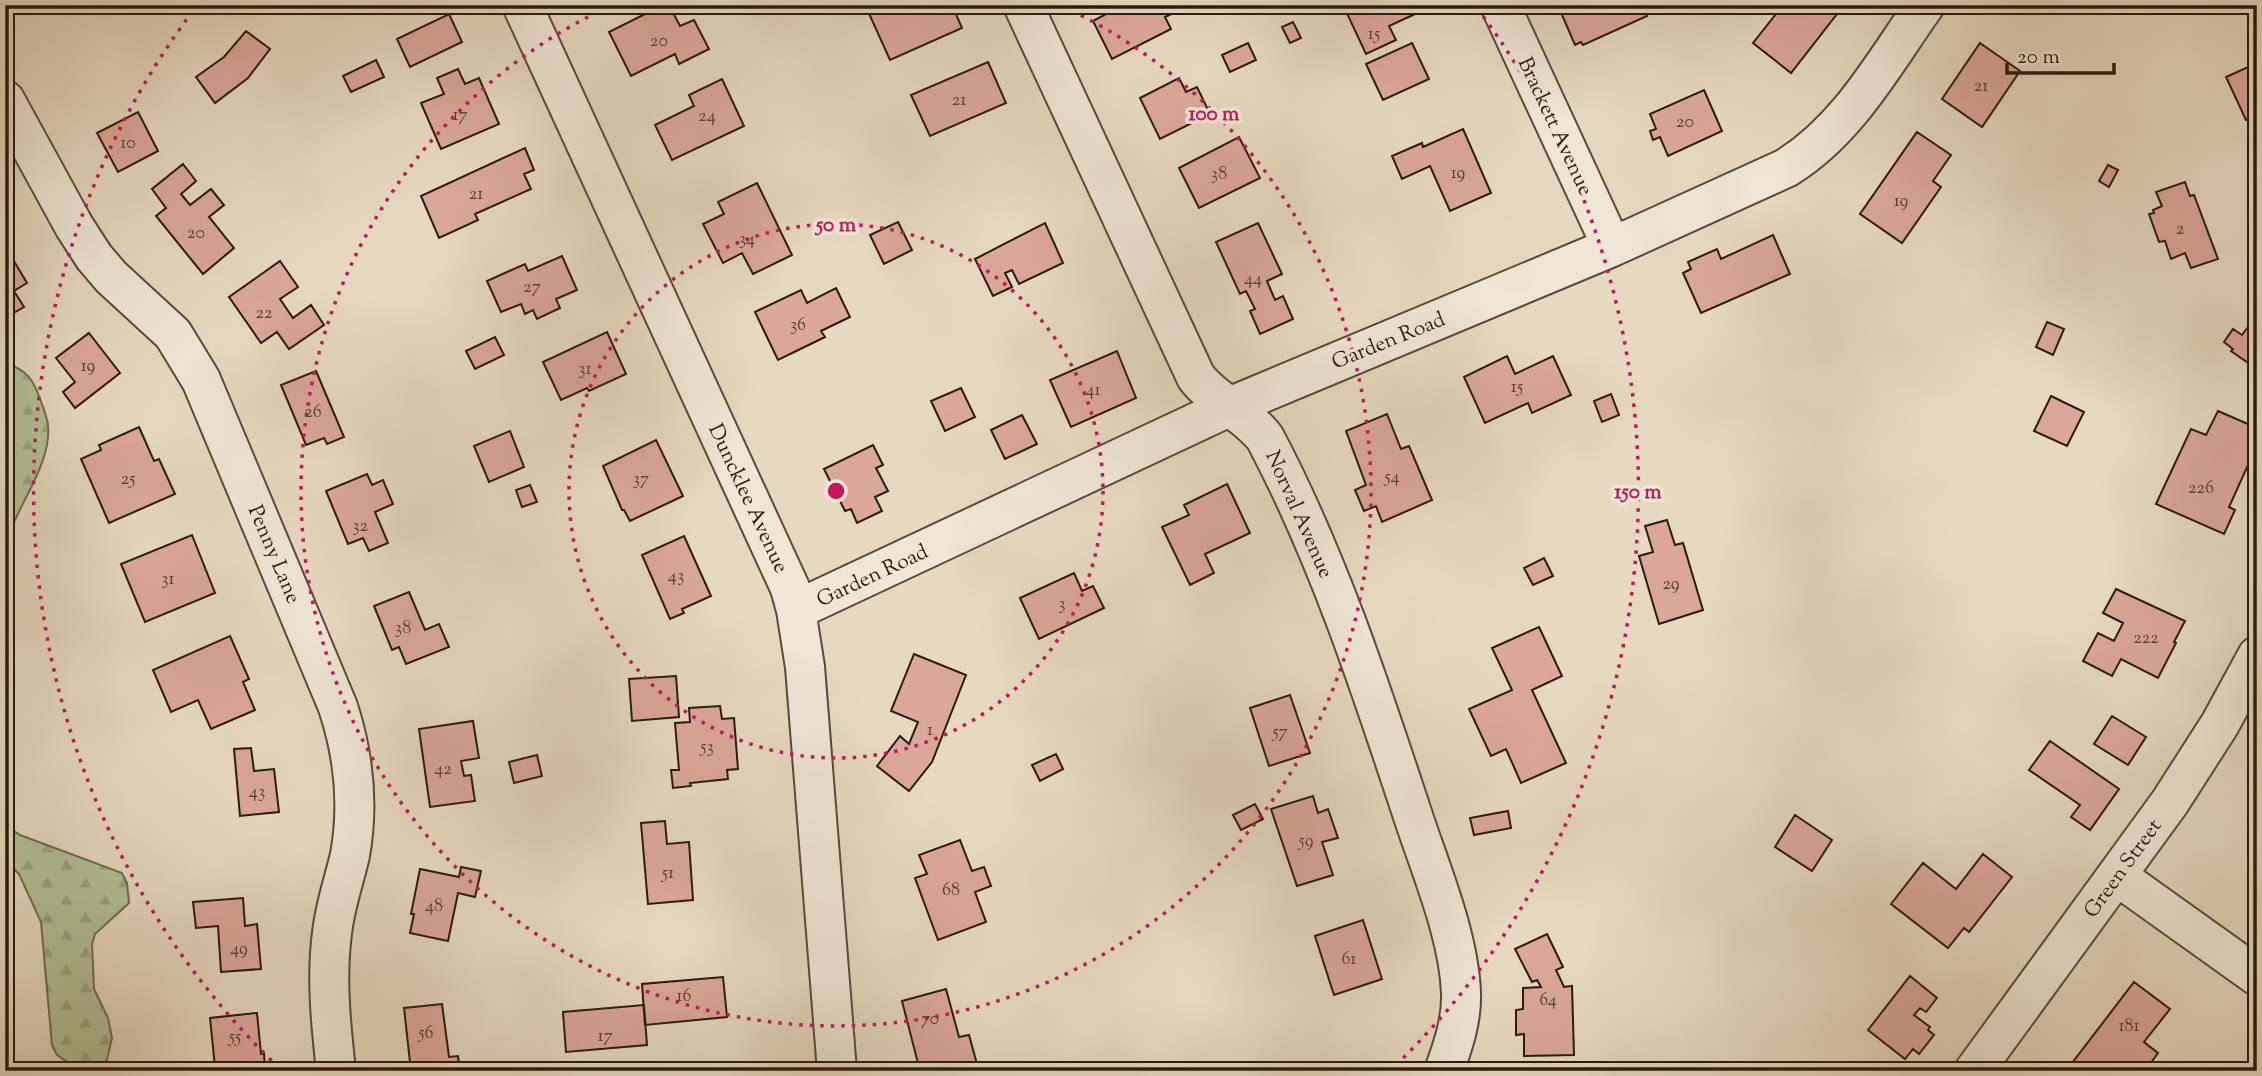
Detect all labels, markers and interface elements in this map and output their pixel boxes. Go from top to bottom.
house number: 15 [1368,22,1380,48]
house number: 20 [650,29,668,55]
scale bar [2007,32,2113,76]
text: 20 m [2017,43,2060,73]
street label: Brackett Avenue [1509,53,1599,201]
house number: 21 [1974,74,1988,100]
house number: 21 [952,88,966,114]
text: 100 m [1189,100,1240,130]
house number: 17 [452,103,468,129]
house number: 24 [698,104,716,130]
house number: 20 [1676,110,1694,136]
house number: 10 [120,131,136,157]
house number: 19 [1451,161,1466,187]
house number: 38 [1211,162,1227,188]
house number: 21 [469,182,483,208]
house number: 19 [1894,189,1909,215]
text: 50 m [814,211,857,241]
house number: 2 [2176,217,2185,243]
house number: 20 [187,221,205,247]
house number: 34 [739,227,755,253]
house number: 44 [1244,267,1262,293]
house number: 27 [523,275,541,301]
house number: 22 [256,301,273,327]
street label: Garden Road [1328,305,1450,378]
house number: 36 [790,313,806,339]
house number: 19 [81,354,96,380]
house number: 31 [578,357,592,383]
house number: 15 [1511,375,1523,401]
house number: 41 [1085,378,1101,404]
house number: 26 [304,400,322,426]
street label: Duncklee Avenue [699,419,795,578]
street label: Norval Avenue [1257,446,1340,583]
house number: 54 [1383,465,1400,491]
house number: 25 [121,467,135,493]
house number: 37 [633,467,649,493]
house number: 226 [2188,476,2214,502]
text: 150 m [1614,478,1662,508]
centre of rings [824,479,848,503]
street label: Penny Lane [239,501,307,609]
house number: 32 [352,514,368,540]
street label: Garden Road [812,538,934,616]
house number: 43 [668,564,684,590]
house number: 31 [161,567,175,593]
house number: 29 [1662,572,1680,598]
house number: 3 [1058,592,1066,618]
house number: 38 [395,616,411,642]
house number: 222 [2133,626,2159,652]
house number: 1 [927,718,933,744]
house number: 57 [1271,720,1288,746]
house number: 53 [699,735,714,761]
house number: 42 [434,757,452,783]
house number: 43 [249,780,265,806]
street label: Green Street [2077,814,2170,925]
house number: 59 [1298,829,1314,855]
house number: 51 [661,861,674,887]
house number: 68 [942,878,960,904]
house number: 48 [425,894,443,920]
house number: 49 [230,937,248,963]
house number: 61 [1342,947,1356,973]
house number: 16 [676,984,692,1010]
house number: 64 [1539,988,1557,1014]
house number: 70 [921,1007,939,1033]
house number: 181 [2118,1014,2140,1040]
house number: 56 [417,1021,434,1047]
house number: 17 [597,1024,613,1050]
house number: 55 [228,1025,241,1051]

